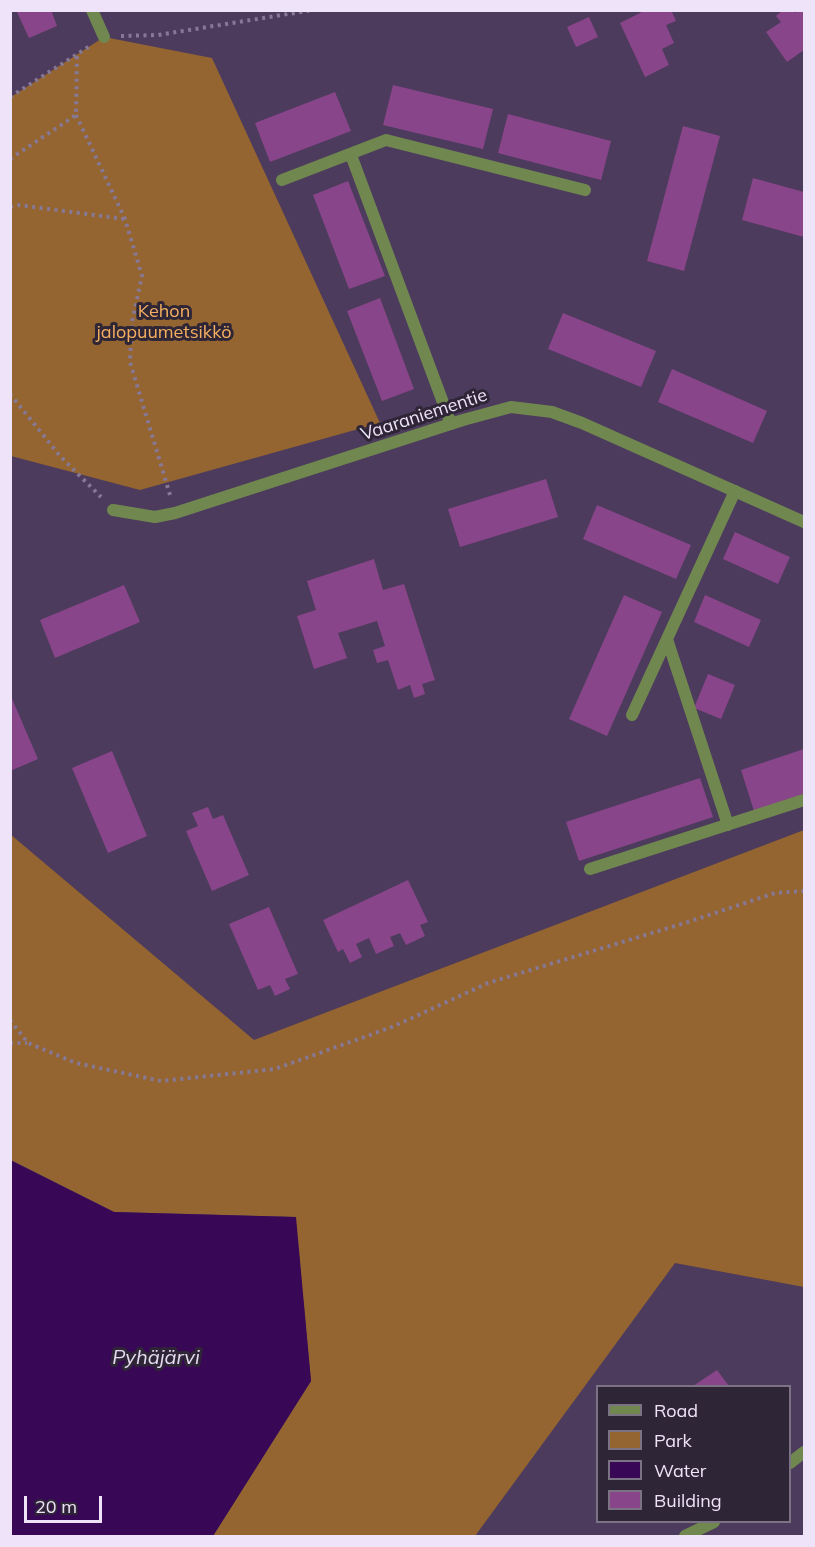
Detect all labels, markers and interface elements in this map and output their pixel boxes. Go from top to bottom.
park label: Kehon jalopuumetsikkö [97,301,231,344]
street label: Vaaraniementie [358,384,490,446]
water label: Pyhäjärvi [112,1346,200,1370]
legend [596,1385,791,1523]
text: Road [654,1399,698,1422]
text: Park [654,1429,692,1452]
text: Water [654,1459,706,1482]
scale bar [27,1484,105,1522]
text: Building [654,1489,722,1512]
text: 20 m [35,1495,77,1518]

